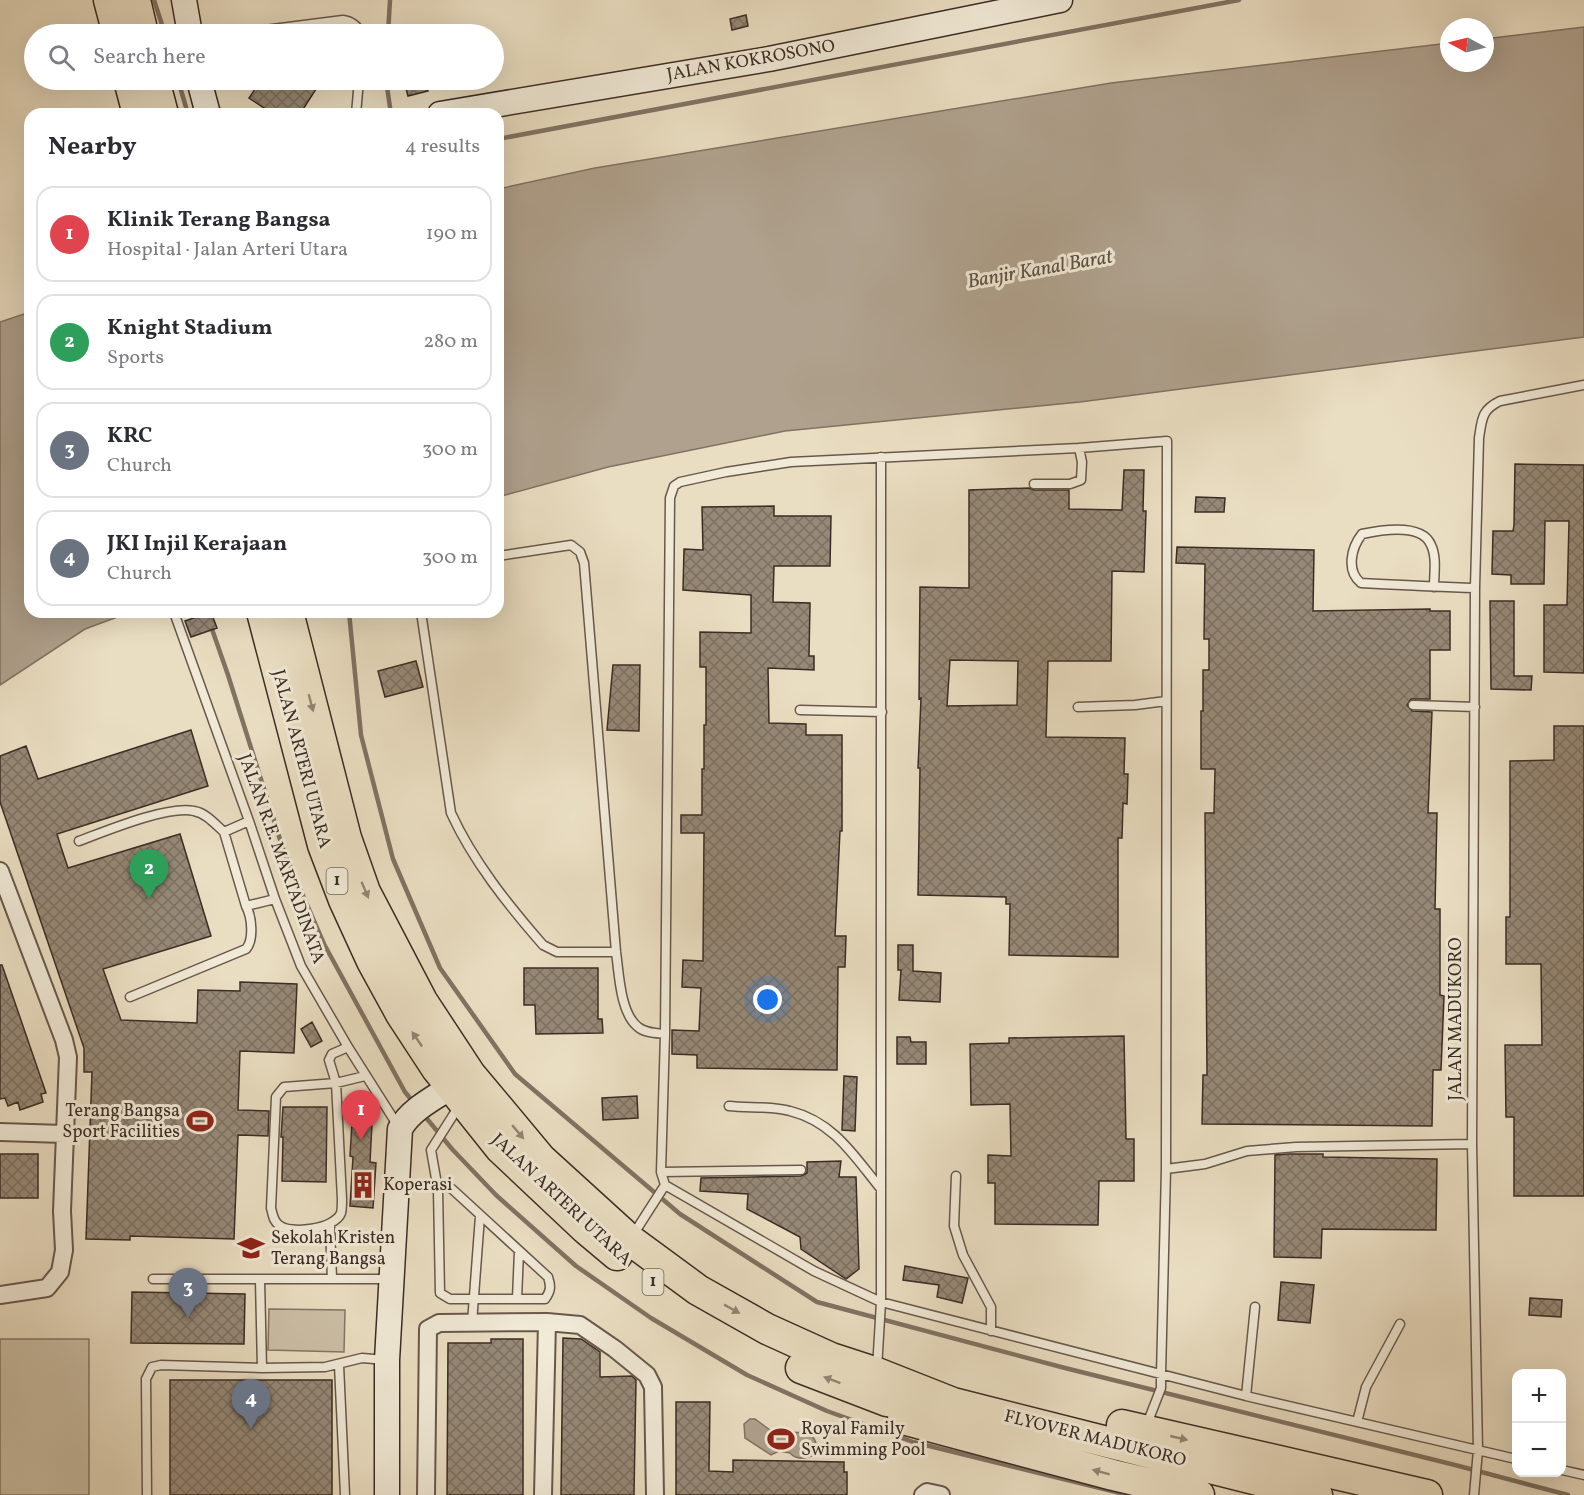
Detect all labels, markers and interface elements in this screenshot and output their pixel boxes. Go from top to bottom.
north arrow [1440,18,1494,72]
search box [24,24,504,90]
street label: JALAN KOKROSONO [665,34,837,88]
icon: search [45,41,78,74]
text: Search here [93,42,206,73]
text: Nearby [48,129,137,165]
text: 4 results [405,133,480,161]
text: Klinik Terang Bangsa [107,205,331,236]
text: 1 [65,220,74,248]
text: 190 m [426,220,478,248]
text: Hospital · Jalan Arteri Utara [107,236,348,264]
water label: Banjir Kanal Barat [965,243,1115,297]
text: Knight Stadium [107,313,273,344]
text: 2 [64,328,75,356]
text: 280 m [423,328,478,356]
text: Sports [107,344,164,372]
text: KRC [107,421,153,452]
text: 3 [64,436,75,464]
text: 300 m [422,436,478,464]
text: Church [107,452,172,480]
text: JKI Injil Kerajaan [107,529,287,560]
text: 4 [63,544,76,572]
text: 300 m [422,544,478,572]
text: Church [107,560,172,588]
street label: JALAN ARTERI UTARA [265,667,337,852]
one-way arrow [307,694,316,712]
street label: JALAN R.E. MARTADINATA [231,750,331,968]
pin: 2 [130,850,168,899]
road number: 1 [326,868,348,894]
one-way arrow [361,881,370,899]
street label: JALAN MADUKORO [1444,937,1469,1101]
your location [753,985,782,1014]
one-way arrow [412,1031,423,1048]
pin: 1 [342,1090,380,1140]
place label: Terang Bangsa Sport Facilities [62,1099,180,1145]
sports icon: Terang Bangsa Sport Facilities [185,1106,215,1136]
one-way arrow [512,1124,525,1140]
street label: JALAN ARTERI UTARA [485,1128,637,1272]
building icon: Koperasi [348,1170,378,1200]
place label: Koperasi [383,1173,453,1198]
place label: Sekolah Kristen Terang Bangsa [271,1226,396,1272]
school or university icon: Sekolah Kristen Terang Bangsa [236,1233,266,1263]
pin: 3 [168,1268,207,1318]
road number: 1 [642,1269,664,1295]
one-way arrow [723,1304,740,1314]
map controls [1512,1369,1566,1477]
button: + [1512,1369,1566,1423]
one-way arrow [823,1375,841,1384]
pin: 4 [232,1380,270,1429]
street label: FLYOVER MADUKORO [1001,1404,1189,1474]
place label: Royal Family Swimming Pool [801,1417,926,1463]
button: − [1512,1423,1566,1477]
sports icon: Royal Family Swimming Pool [766,1424,796,1454]
one-way arrow [1170,1434,1189,1443]
one-way arrow [1092,1466,1110,1476]

